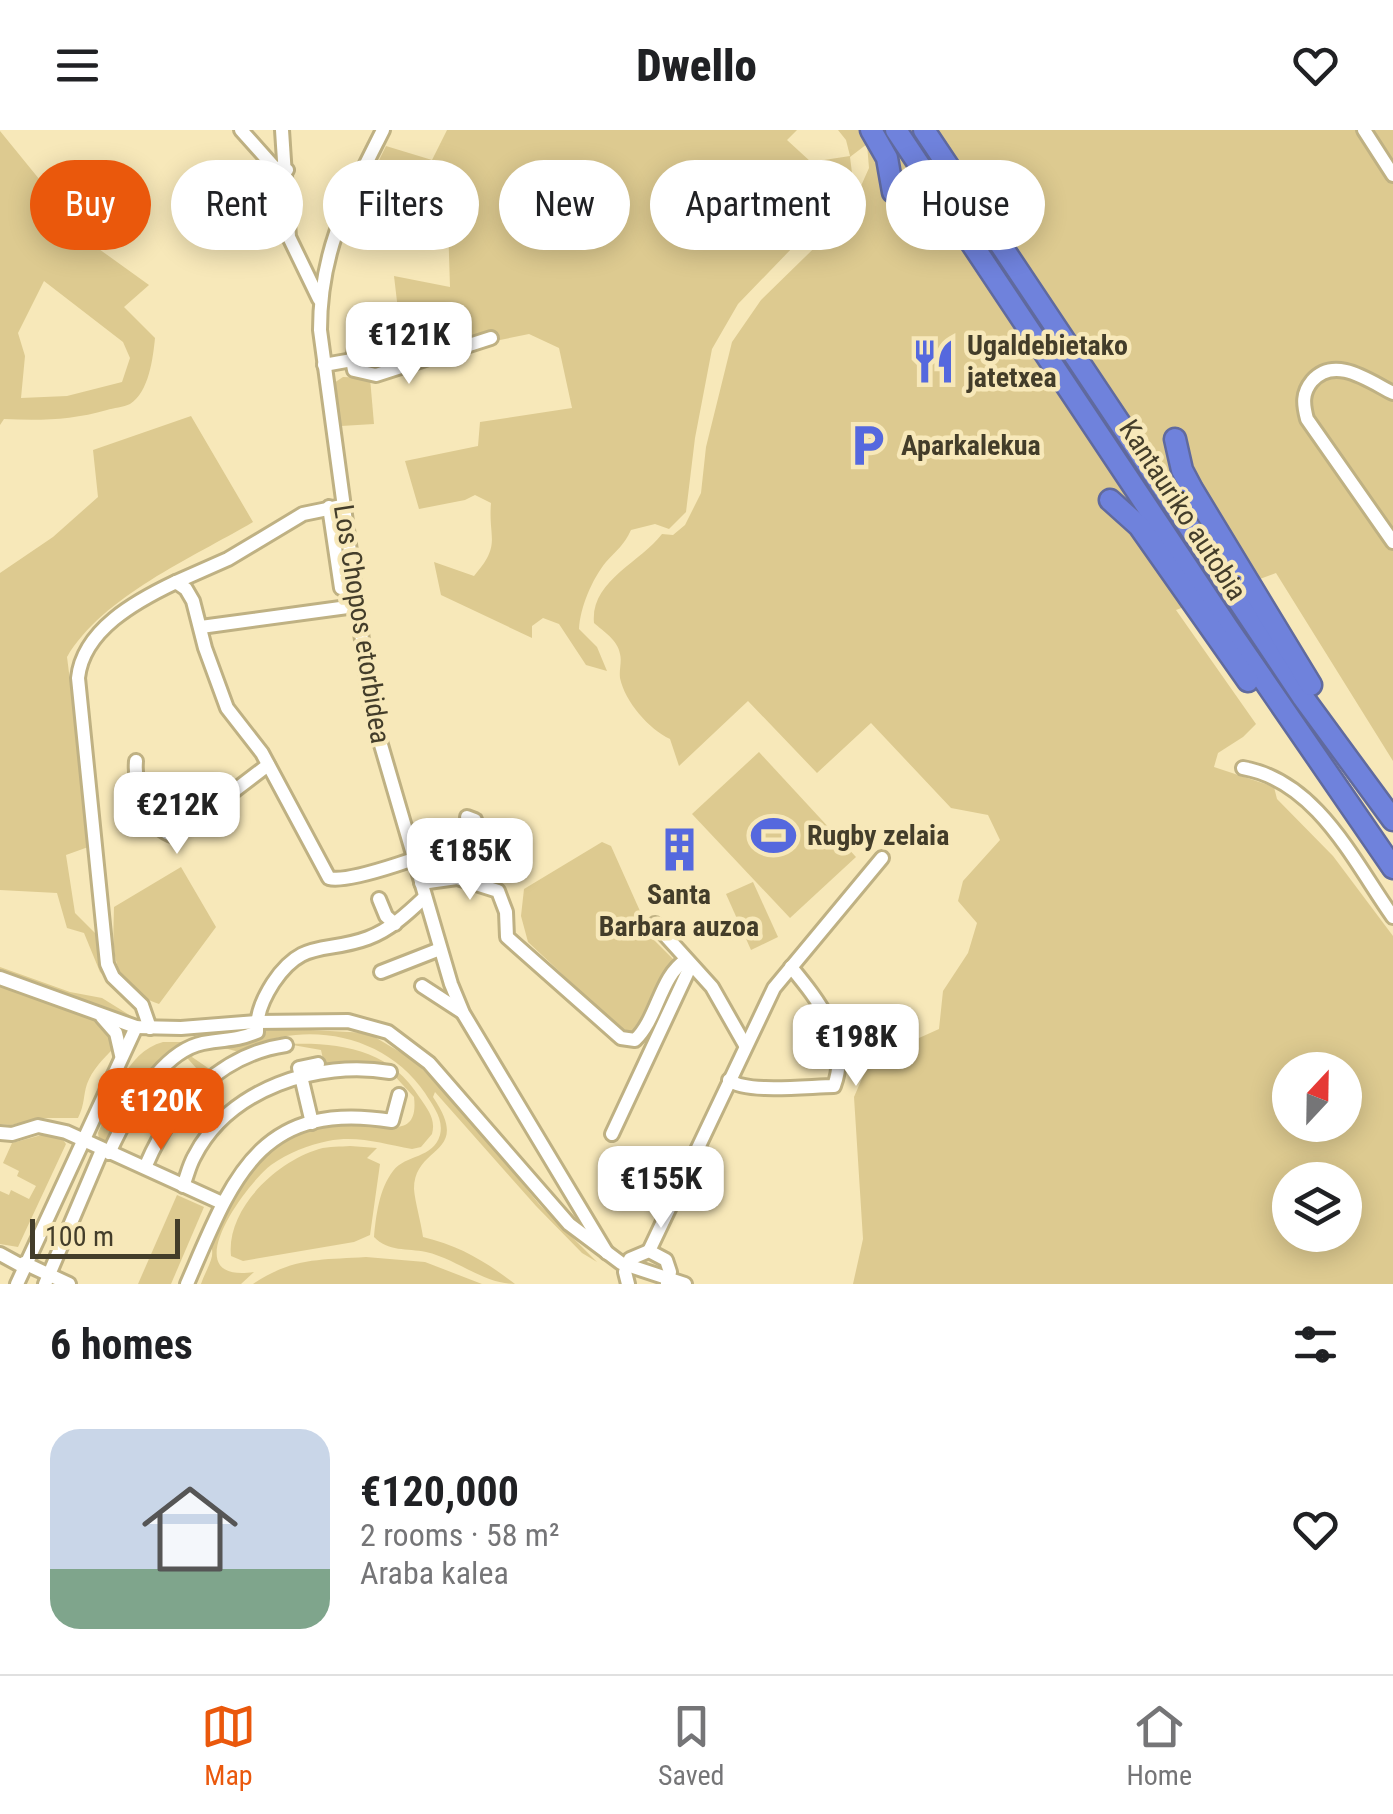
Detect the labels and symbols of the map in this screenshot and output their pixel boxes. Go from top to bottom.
pin: €121K [339,302,479,387]
place label: Ugaldebietako jatetxea [966,329,1128,394]
restaurant icon: Ugaldebietako jatetxea [910,337,958,385]
street label: Kantauriko autobia [1112,414,1254,606]
parking icon: Aparkalekua [844,421,892,469]
place label: Aparkalekua [901,429,1041,462]
street label: Los Chopos etorbidea [327,502,397,746]
pin: €212K [107,772,247,857]
sports icon: Rugby zelaia [750,811,798,859]
pin: €185K [400,818,540,903]
place label: Rugby zelaia [807,819,949,852]
building icon: Santa Barbara auzoa [655,825,703,873]
place label: Santa Barbara auzoa [599,878,759,943]
pin: €198K [786,1004,926,1089]
north arrow [1272,1052,1362,1142]
pin: €120K [91,1068,231,1153]
pin: €155K [591,1146,731,1231]
scale bar [30,1214,180,1258]

